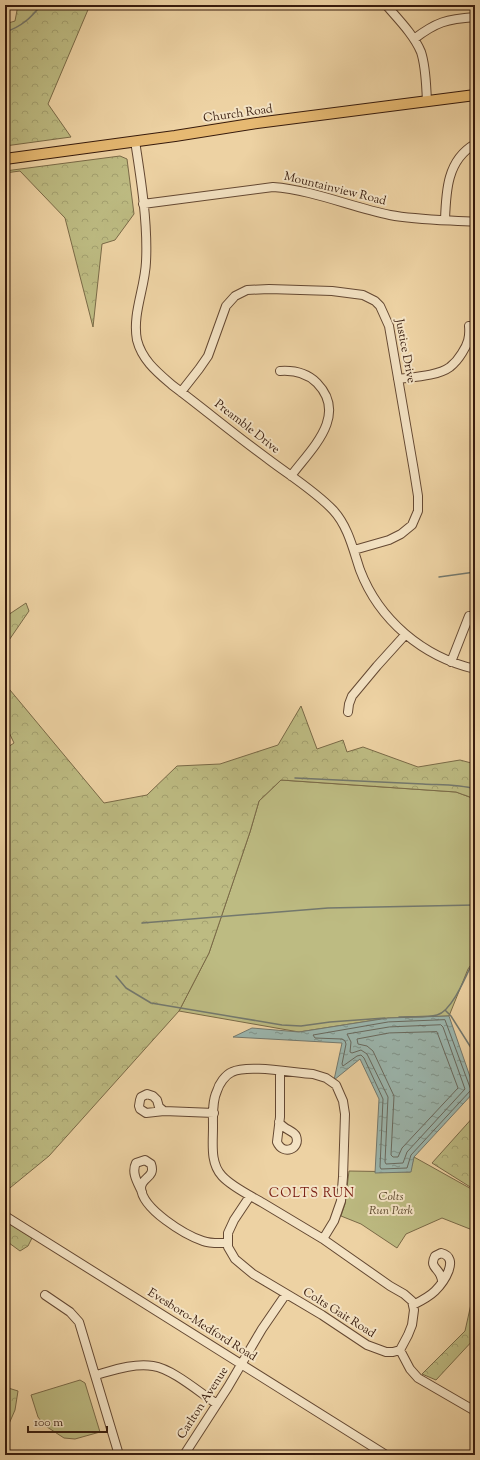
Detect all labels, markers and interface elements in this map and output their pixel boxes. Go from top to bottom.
street label: Church Road [202,100,274,128]
street label: Mountainview Road [282,168,388,210]
street label: Justice Drive [390,316,420,385]
street label: Preamble Drive [210,396,284,459]
district label: COLTS RUN [269,1185,355,1203]
park label: Colts Run Park [369,1188,414,1220]
street label: Colts Gait Road [299,1283,379,1343]
street label: Evesboro-Medford Road [144,1284,260,1366]
street label: Carlton Avenue [173,1363,233,1443]
scale bar [28,1408,107,1434]
text: 100 m [34,1414,63,1432]

